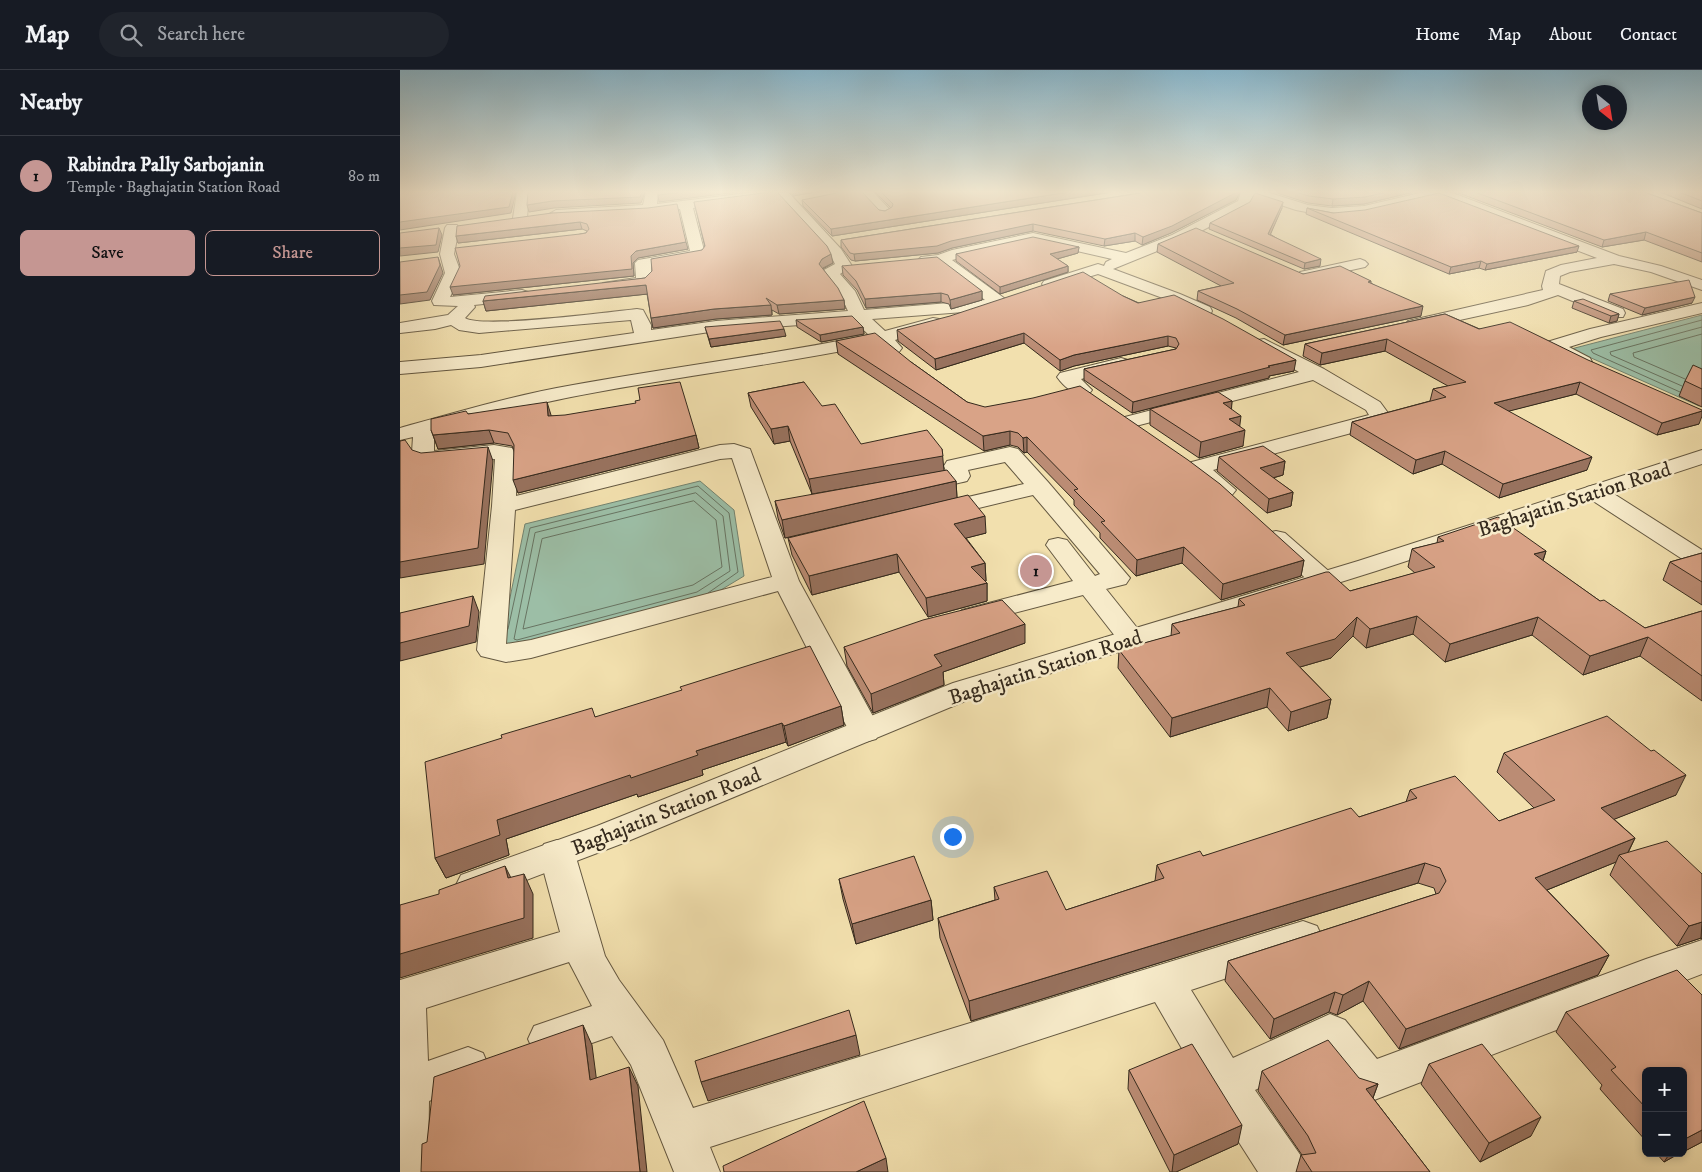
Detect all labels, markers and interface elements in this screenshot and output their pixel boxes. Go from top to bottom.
search box [99,12,449,57]
text: Map [25,20,69,50]
icon: search [117,21,145,49]
text: Search here [157,23,245,46]
text: Home [1415,24,1460,46]
text: Map [1488,24,1521,46]
text: About [1549,24,1592,46]
text: Contact [1620,24,1677,46]
north arrow [1582,85,1627,130]
text: Nearby [20,90,82,116]
text: Rabindra Pally Sarbojanin [67,154,264,177]
text: 1 [33,166,39,186]
text: 80 m [348,166,380,186]
text: Temple · Baghajatin Station Road [67,177,280,197]
button: Save [20,230,195,276]
button: Share [205,230,380,276]
street label: Baghajatin Station Road [1474,456,1675,544]
pin: 1 [1020,552,1052,590]
street label: Baghajatin Station Road [945,624,1146,712]
street label: Baghajatin Station Road [568,762,765,862]
your location [940,824,966,850]
map controls [1642,1067,1687,1157]
button: + [1642,1067,1687,1112]
button: − [1642,1112,1687,1157]

